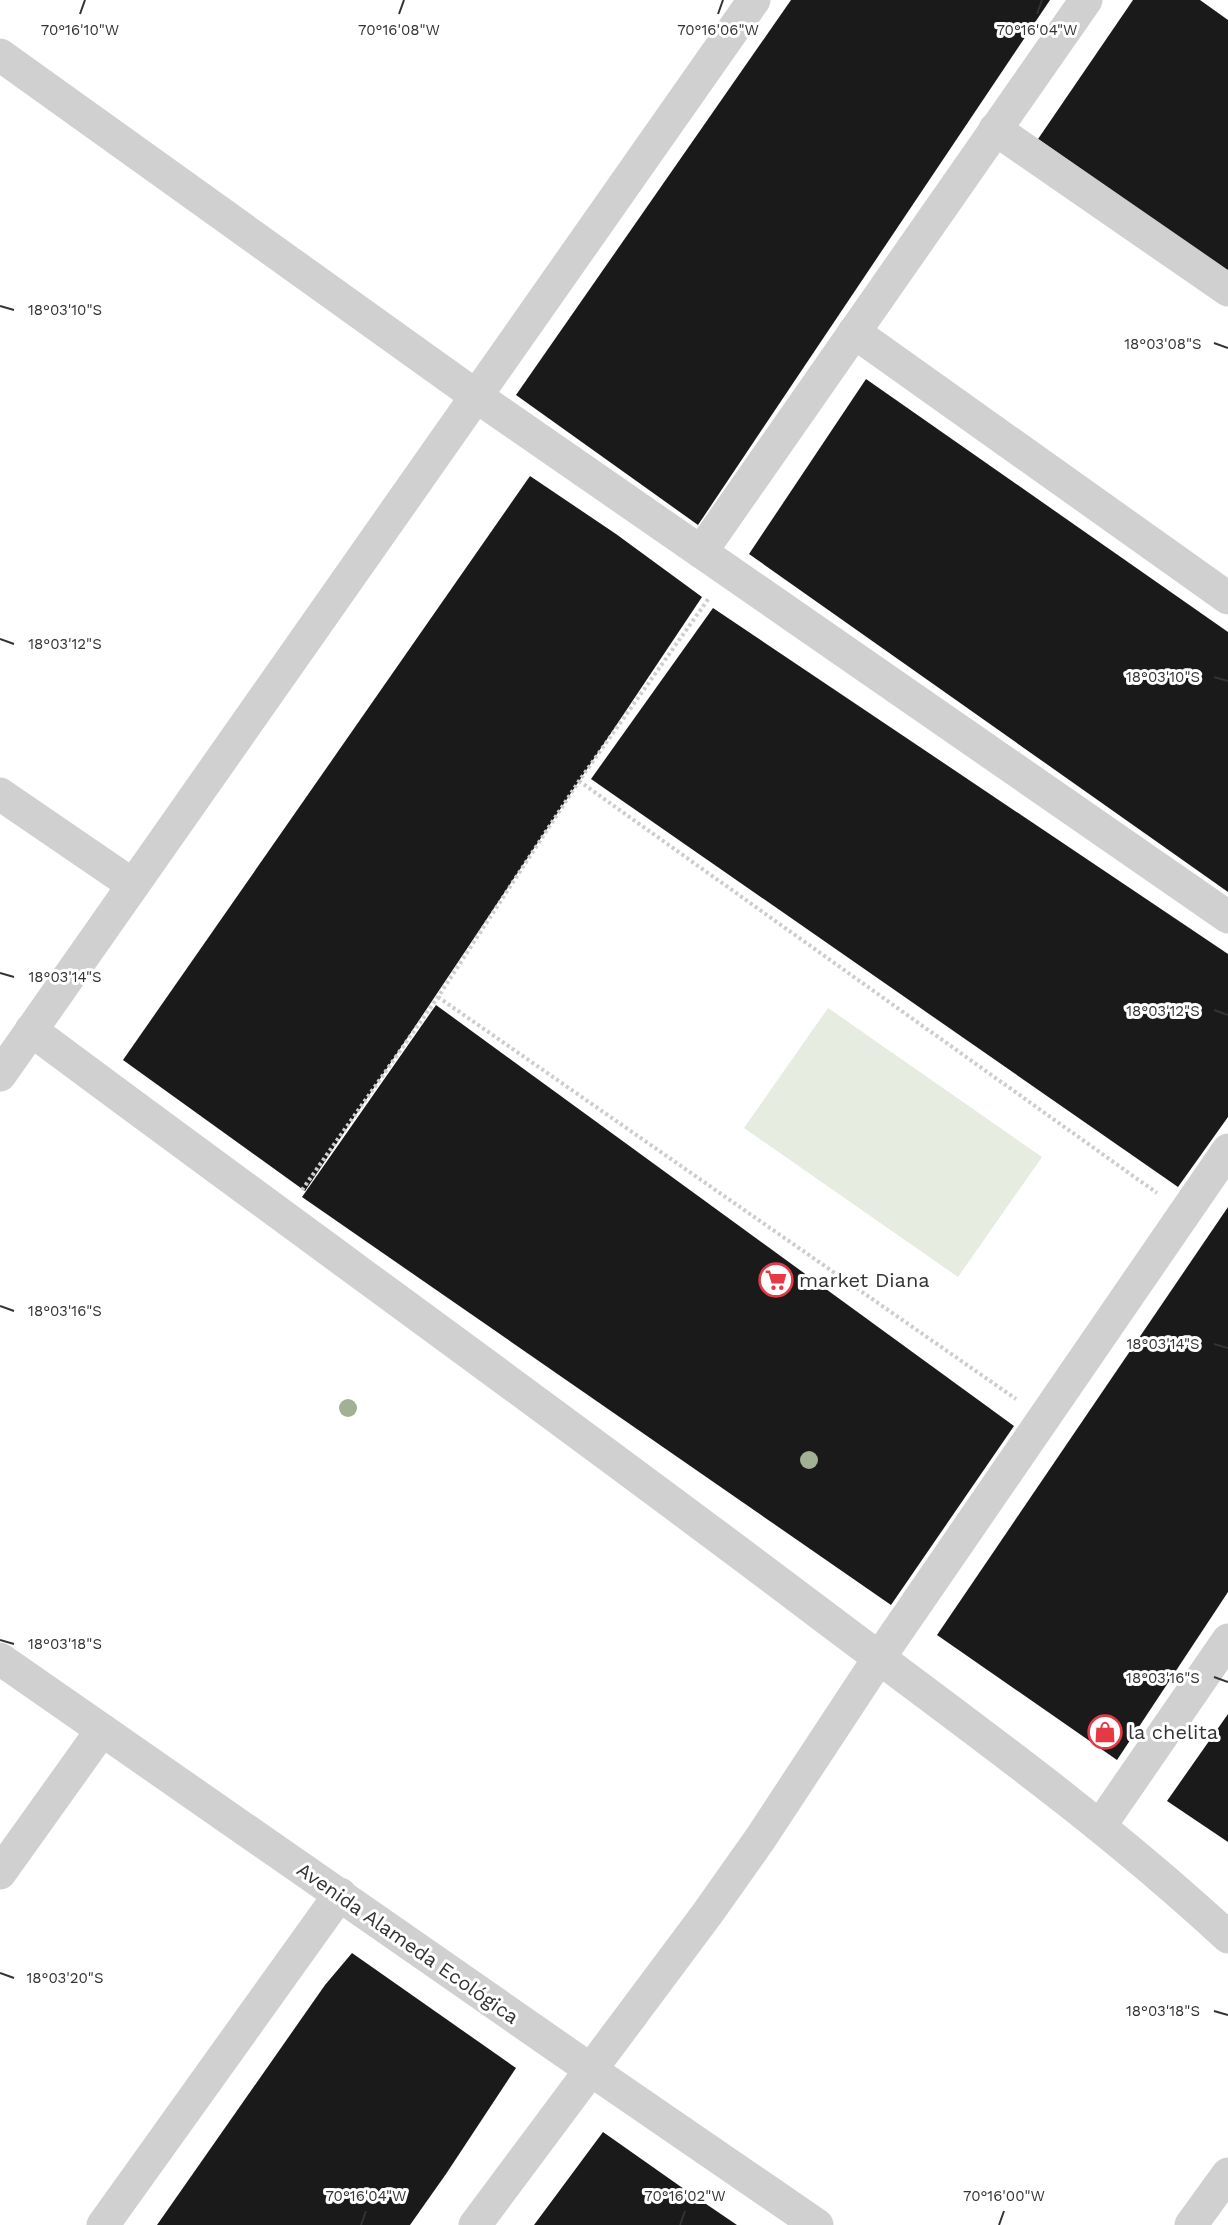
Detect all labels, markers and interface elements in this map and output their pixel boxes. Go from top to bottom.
text: 70°16'10"W [41,21,119,39]
text: 70°16'08"W [358,21,440,39]
text: 70°16'06"W [677,21,759,39]
text: 70°16'04"W [996,21,1078,39]
text: 18°03'10"S [28,301,102,319]
text: 18°03'08"S [1124,335,1202,353]
text: 18°03'12"S [28,635,102,653]
text: 18°03'10"S [1126,668,1200,686]
text: 18°03'14"S [28,968,102,986]
text: 18°03'12"S [1126,1002,1200,1020]
supermarket icon: market Diana [758,1262,794,1298]
place label: market Diana [799,1268,930,1292]
text: 18°03'16"S [28,1302,102,1320]
text: 18°03'14"S [1126,1335,1200,1353]
text: 18°03'18"S [28,1635,102,1653]
text: 18°03'16"S [1126,1669,1200,1687]
shop icon: la chelita [1087,1714,1123,1750]
place label: la chelita [1128,1720,1218,1744]
street label: Avenida Alameda Ecológica [292,1857,524,2029]
text: 18°03'20"S [26,1969,104,1987]
text: 18°03'18"S [1126,2002,1200,2020]
text: 70°16'04"W [325,2187,407,2205]
text: 70°16'02"W [644,2187,726,2205]
text: 70°16'00"W [963,2187,1045,2205]

